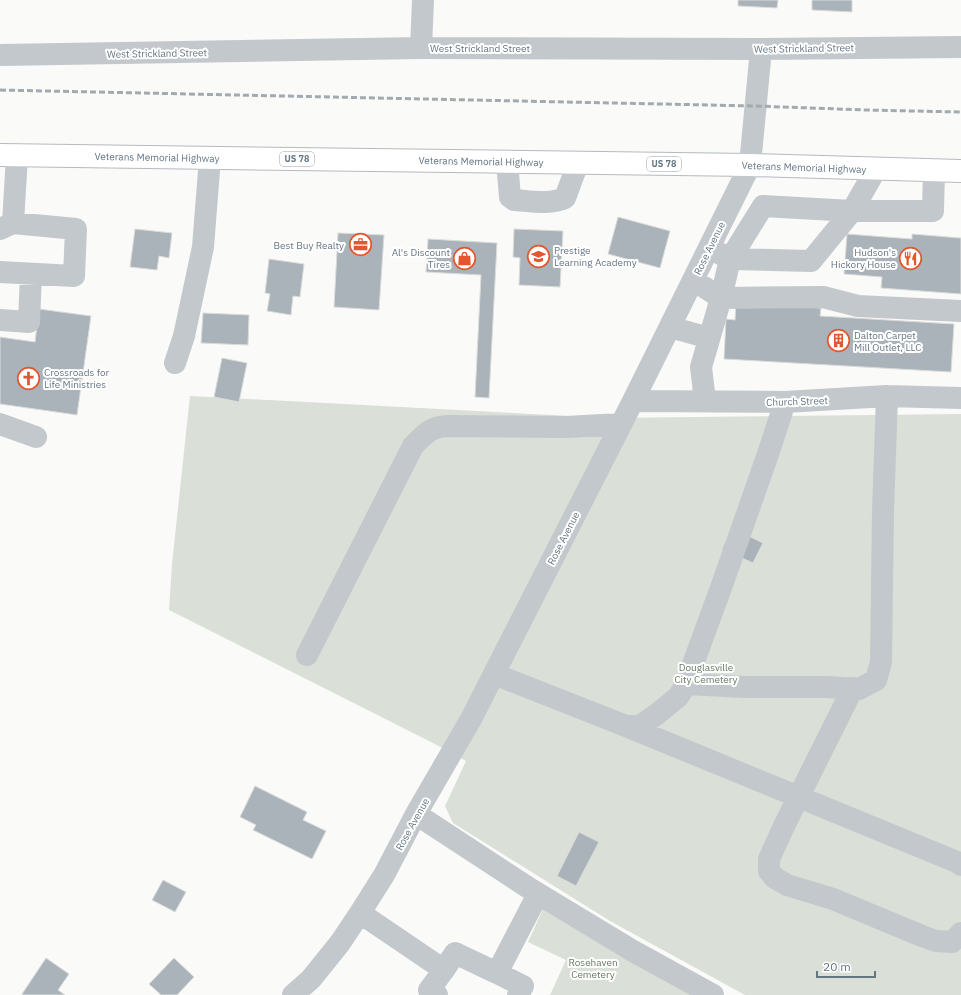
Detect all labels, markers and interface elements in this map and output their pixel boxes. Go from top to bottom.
street label: West Strickland Street [754,41,855,56]
street label: West Strickland Street [430,42,531,55]
street label: West Strickland Street [107,46,208,61]
street label: Veterans Memorial Highway [94,150,220,165]
road number: US 78 [280,152,314,166]
street label: Veterans Memorial Highway [418,154,544,169]
road number: US 78 [647,157,681,171]
street label: Veterans Memorial Highway [741,159,867,176]
street label: Rose Avenue [691,219,728,277]
office icon: Best Buy Realty [347,232,373,258]
place label: Best Buy Realty [274,239,344,252]
school or university icon: Prestige Learning Academy [525,243,551,269]
place label: Prestige Learning Academy [554,244,637,269]
shop icon: Al's Discount Tires [452,245,478,271]
restaurant icon: Hudson's Hickory House [898,245,924,271]
place label: Al's Discount Tires [392,246,450,271]
place label: Hudson's Hickory House [831,246,896,271]
building icon: Dalton Carpet Mill Outlet, LLC [826,328,852,354]
place label: Dalton Carpet Mill Outlet, LLC [854,329,921,354]
church icon: Crossroads for Life Ministries [15,365,41,391]
place label: Crossroads for Life Ministries [44,366,109,391]
street label: Church Street [766,394,829,409]
street label: Rose Avenue [544,509,583,567]
park label: Douglasville City Cemetery [674,661,738,686]
street label: Rose Avenue [393,795,432,853]
scale bar [817,953,875,979]
park label: Rosehaven Cemetery [568,956,618,981]
text: 20 m [823,959,851,974]

